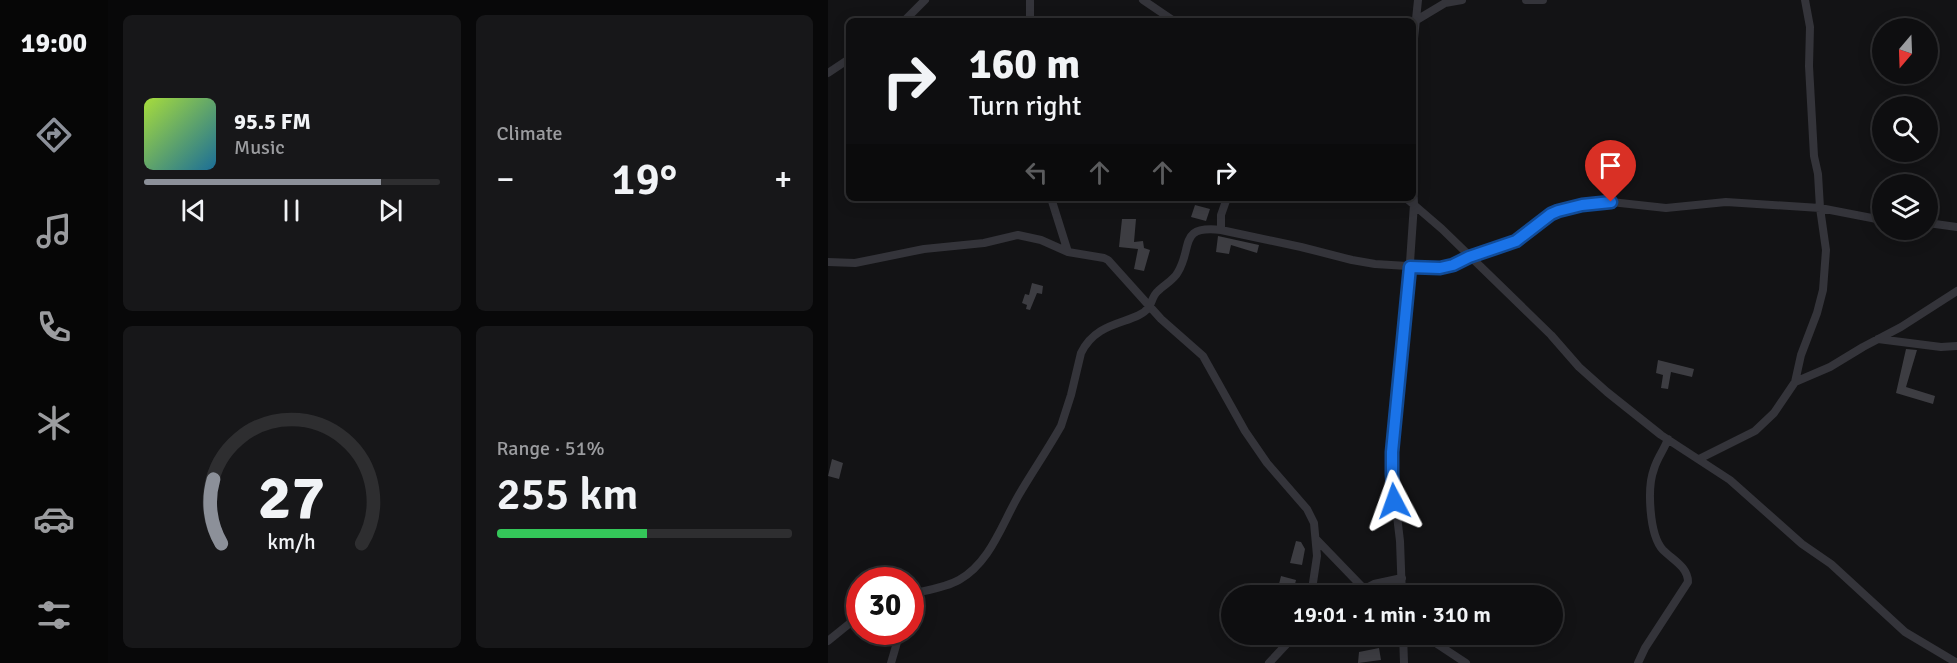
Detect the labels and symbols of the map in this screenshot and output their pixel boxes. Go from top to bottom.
north arrow [1872,18,1938,84]
pin [1585,140,1636,202]
position arrow [1362,469,1426,533]
speed limit sign: 30 [846,567,924,645]

